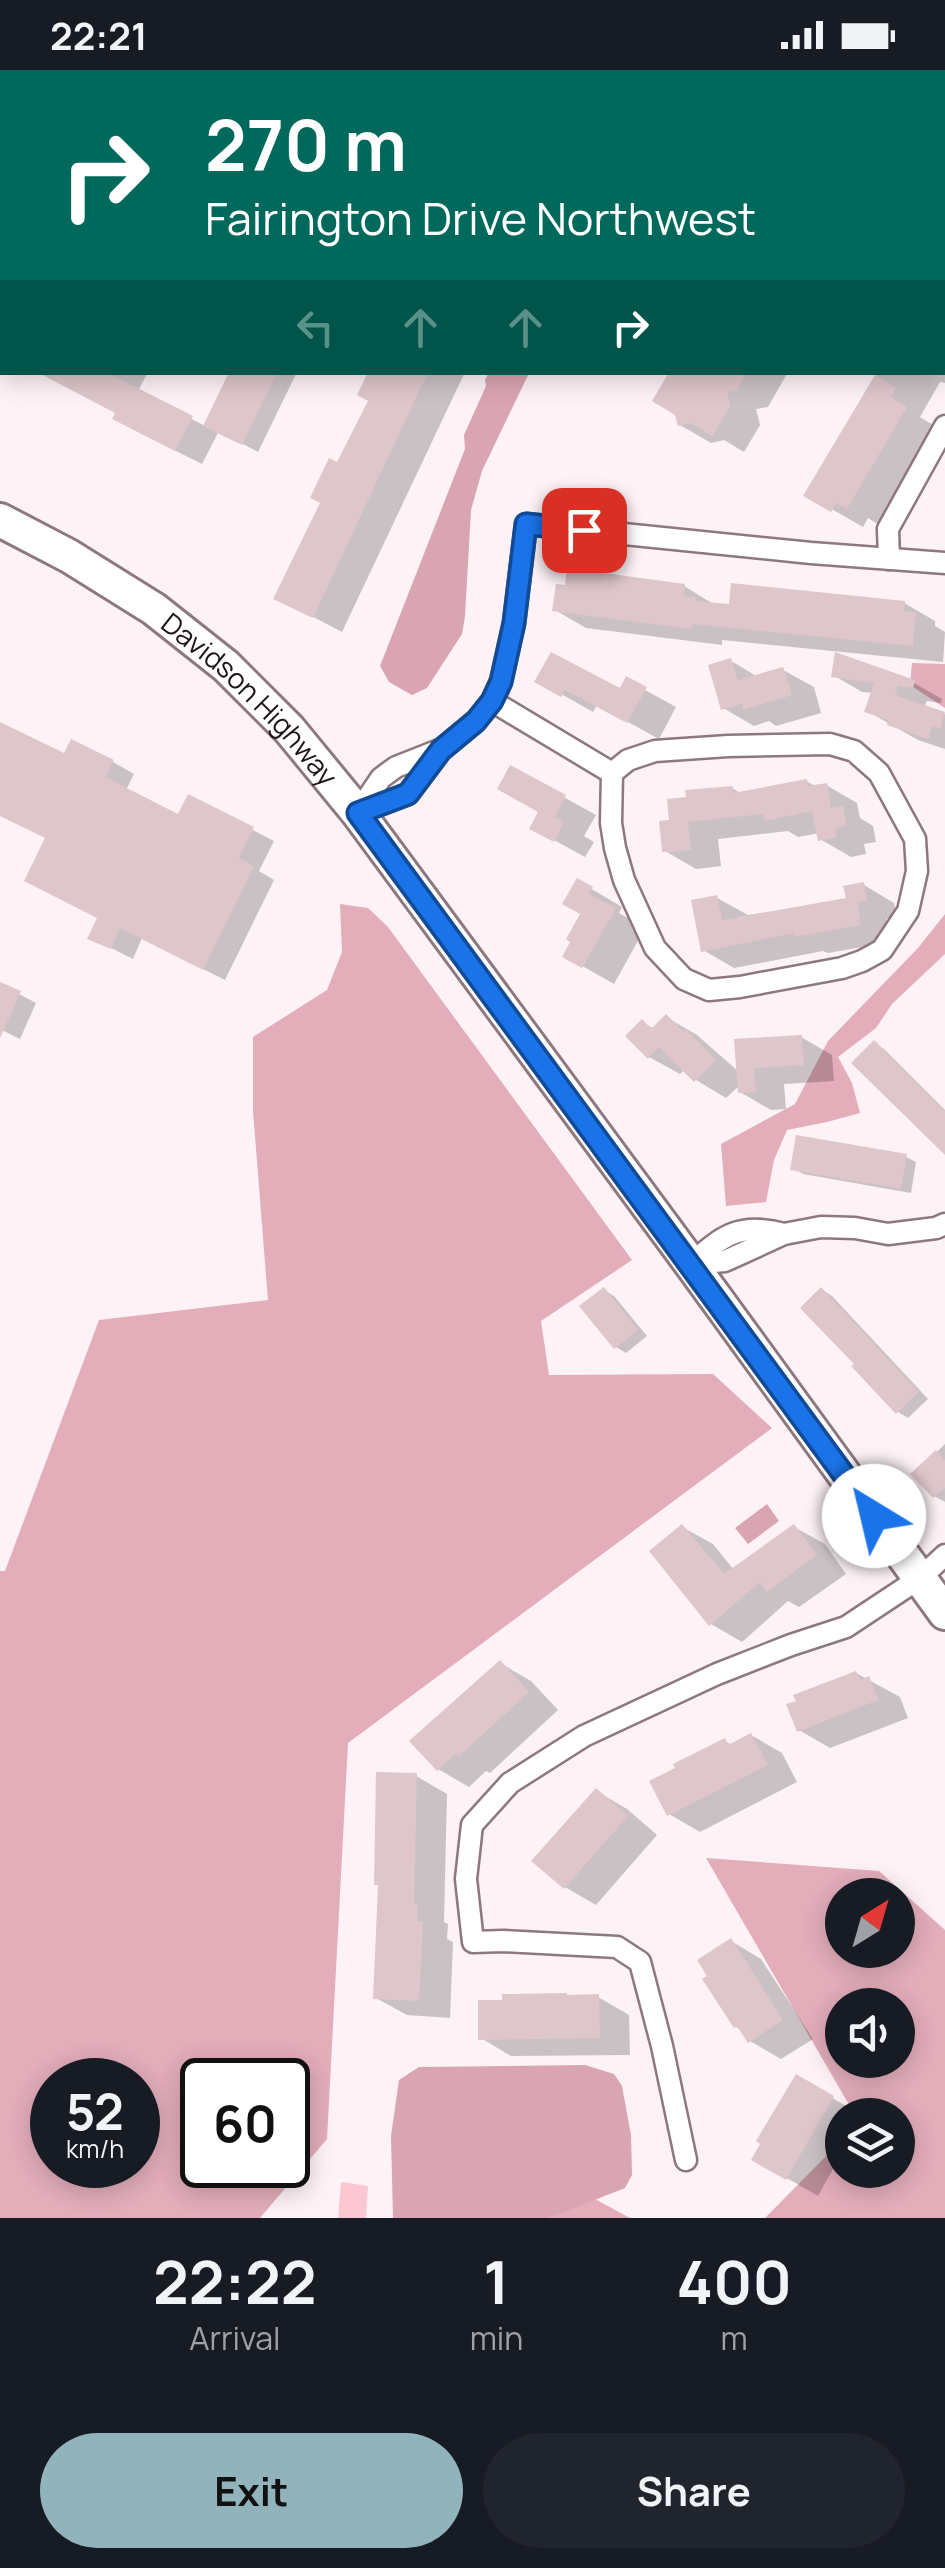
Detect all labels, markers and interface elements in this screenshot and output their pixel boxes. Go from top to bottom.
text: 22:21 [50,9,148,61]
text: 270 m [205,96,407,192]
icon: right [40,110,170,240]
text: Fairington Drive Northwest [205,187,756,249]
icon: left [288,300,343,355]
icon: ahead [393,300,448,355]
icon: ahead [498,300,553,355]
icon: right [603,300,658,355]
pin [542,488,627,573]
icon: arrive [557,503,612,558]
street label: Davidson Highway [154,603,347,794]
position arrow [822,1464,926,1568]
north arrow [825,1878,915,1968]
map controls [825,1878,915,2188]
button: sound [825,1988,915,2078]
speed limit sign: 60 [180,2058,310,2188]
text: 52 [66,2077,124,2145]
button: layers [825,2098,915,2188]
text: km/h [66,2131,124,2166]
text: 22:22 [153,2240,317,2322]
text: 1 [483,2240,510,2322]
text: 400 [676,2240,792,2322]
text: Arrival [189,2316,281,2360]
text: min [470,2316,523,2360]
text: m [721,2316,748,2360]
button: Exit [40,2433,463,2548]
button: Share [483,2433,905,2548]

